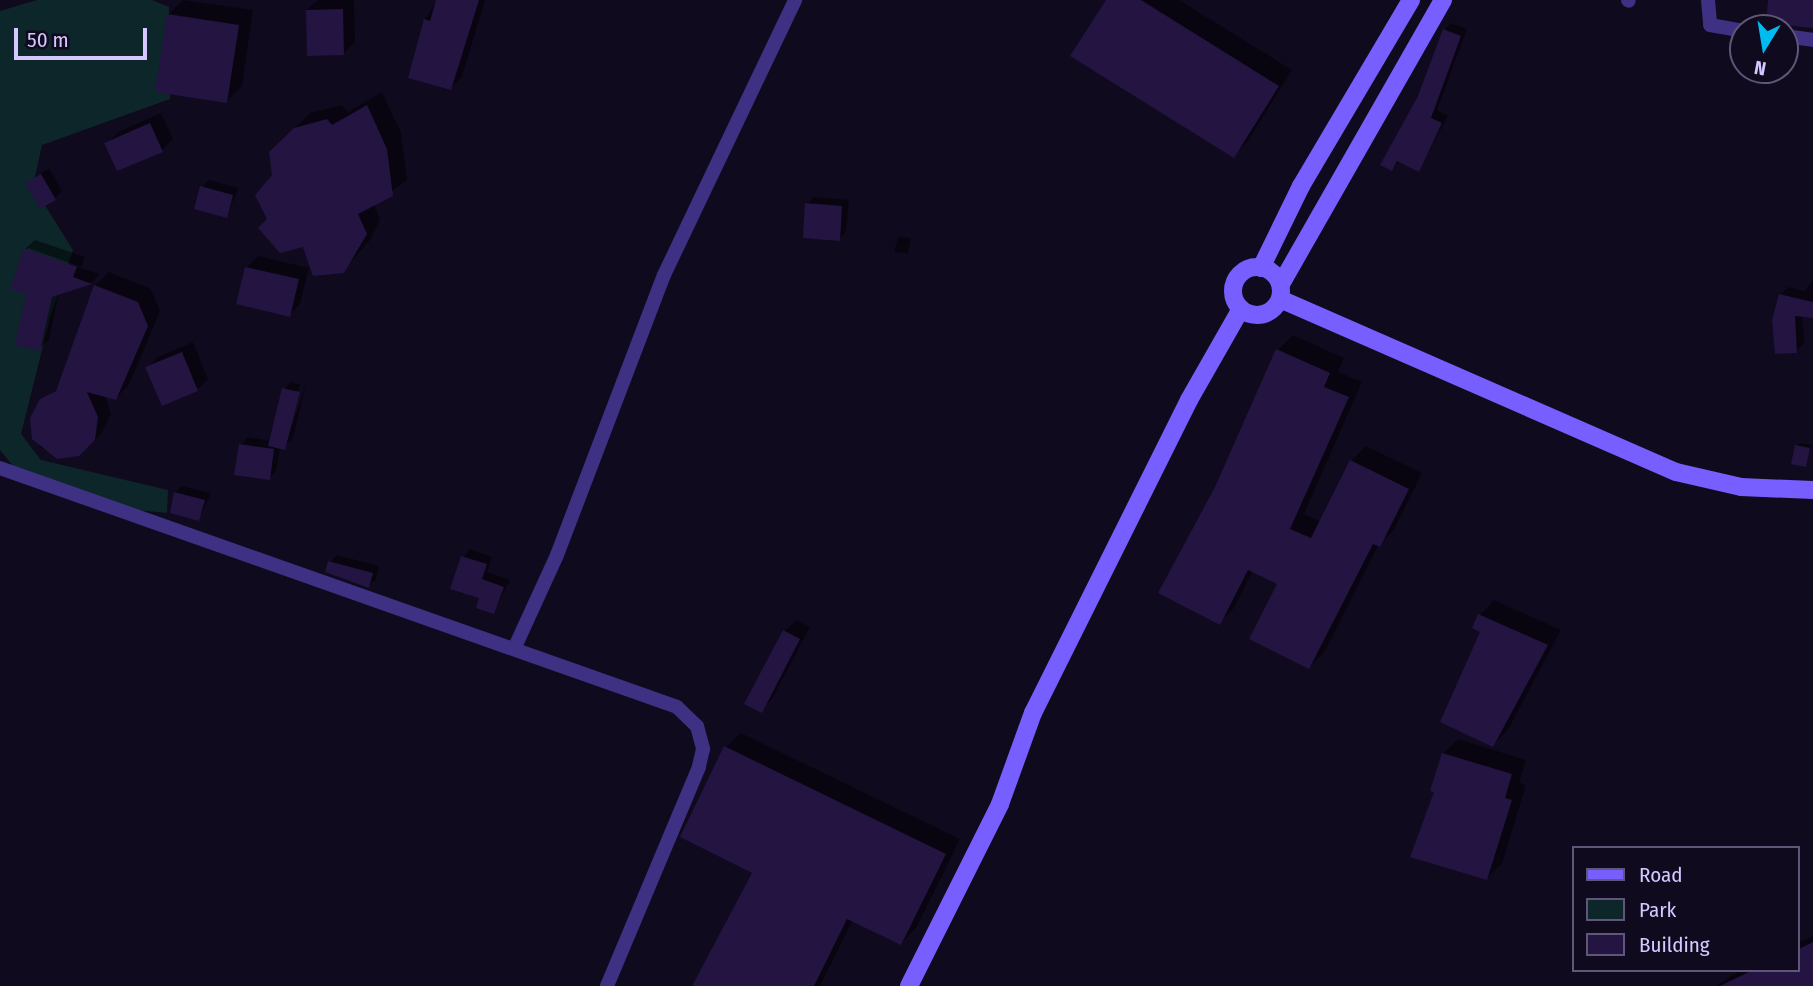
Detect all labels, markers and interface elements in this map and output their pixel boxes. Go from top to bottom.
scale bar [18,14,150,58]
north arrow [1729,14,1799,84]
text: 50 m [27,27,69,53]
text: N [1753,56,1768,81]
legend [1572,846,1799,972]
text: Road [1639,862,1683,888]
text: Park [1639,897,1676,923]
text: Building [1639,932,1710,958]

